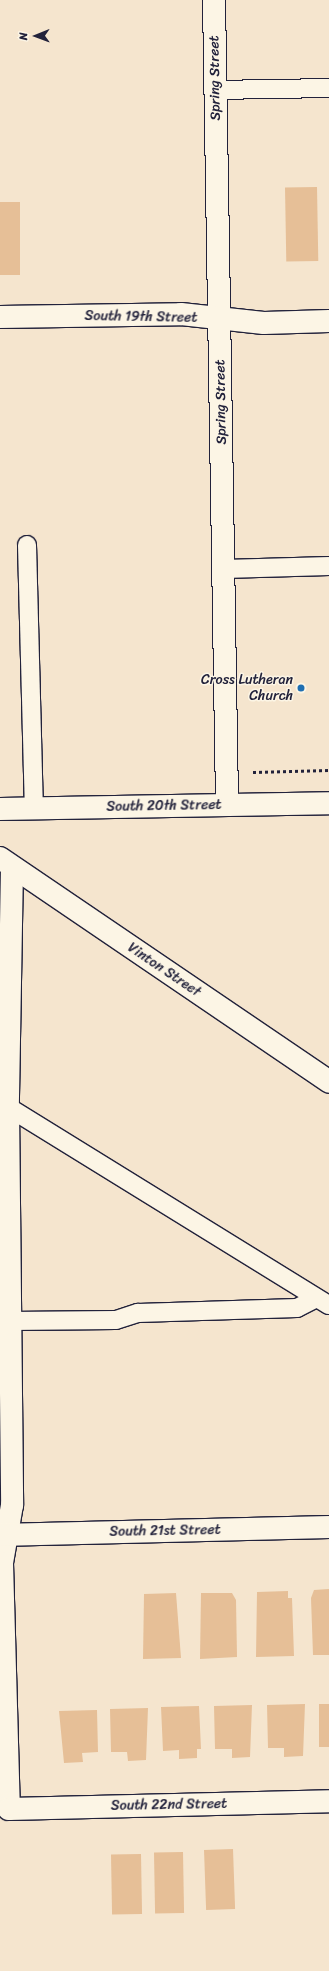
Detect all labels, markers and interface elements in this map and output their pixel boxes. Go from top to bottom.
north arrow [16,16,56,56]
text: N [14,32,33,40]
street label: Spring Street [206,35,224,121]
street label: South 19th Street [84,308,198,326]
street label: Spring Street [212,359,230,445]
place label: Cross Lutheran Church [201,672,293,704]
marker: Cross Lutheran Church [296,683,306,693]
street label: South 20th Street [106,797,222,815]
street label: Vinton Street [124,939,204,1001]
street label: South 21st Street [109,1522,221,1540]
street label: South 22nd Street [111,1796,227,1814]

